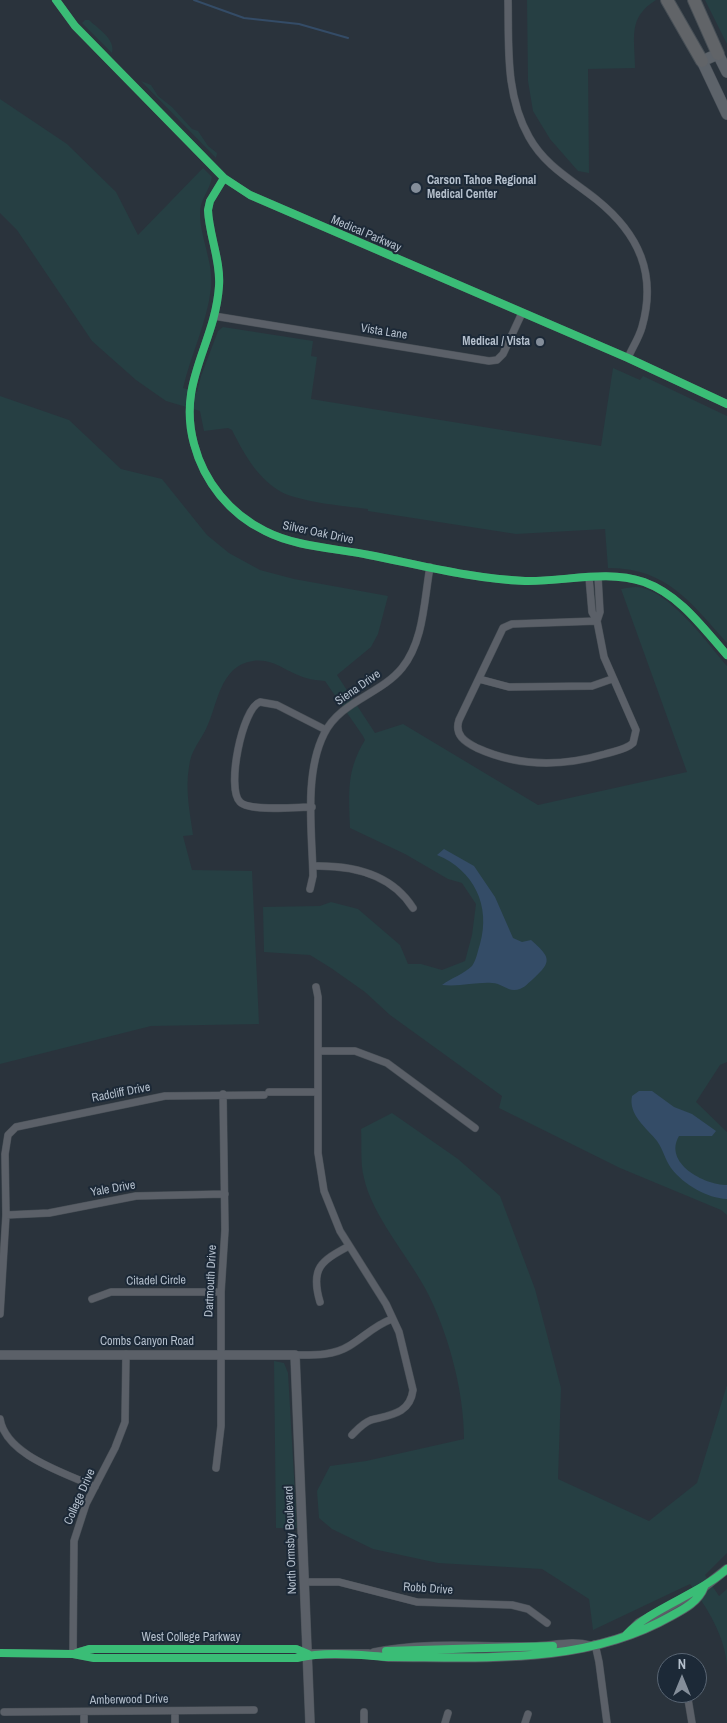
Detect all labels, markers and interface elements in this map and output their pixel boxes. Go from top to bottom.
place label: Carson Tahoe Regional Medical Center [427,174,536,202]
marker: Carson Tahoe Regional Medical Center [409,181,423,195]
street label: Medical Parkway [329,213,403,255]
street label: Vista Lane [360,321,408,343]
place label: Medical / Vista [462,335,530,349]
marker: Medical / Vista [534,336,546,348]
street label: Silver Oak Drive [281,518,355,548]
street label: Siena Drive [333,667,383,709]
street label: Radcliff Drive [90,1080,152,1106]
street label: Yale Drive [89,1178,137,1200]
street label: Dartmouth Drive [202,1245,220,1317]
street label: Citadel Circle [126,1273,186,1289]
street label: Combs Canyon Road [100,1335,194,1349]
street label: College Drive [61,1467,99,1527]
street label: North Ormsby Boulevard [282,1486,300,1594]
street label: Robb Drive [403,1580,453,1598]
street label: West College Parkway [142,1631,240,1645]
north arrow [657,1653,707,1703]
text: N [678,1655,686,1673]
street label: Amberwood Drive [90,1692,168,1708]

